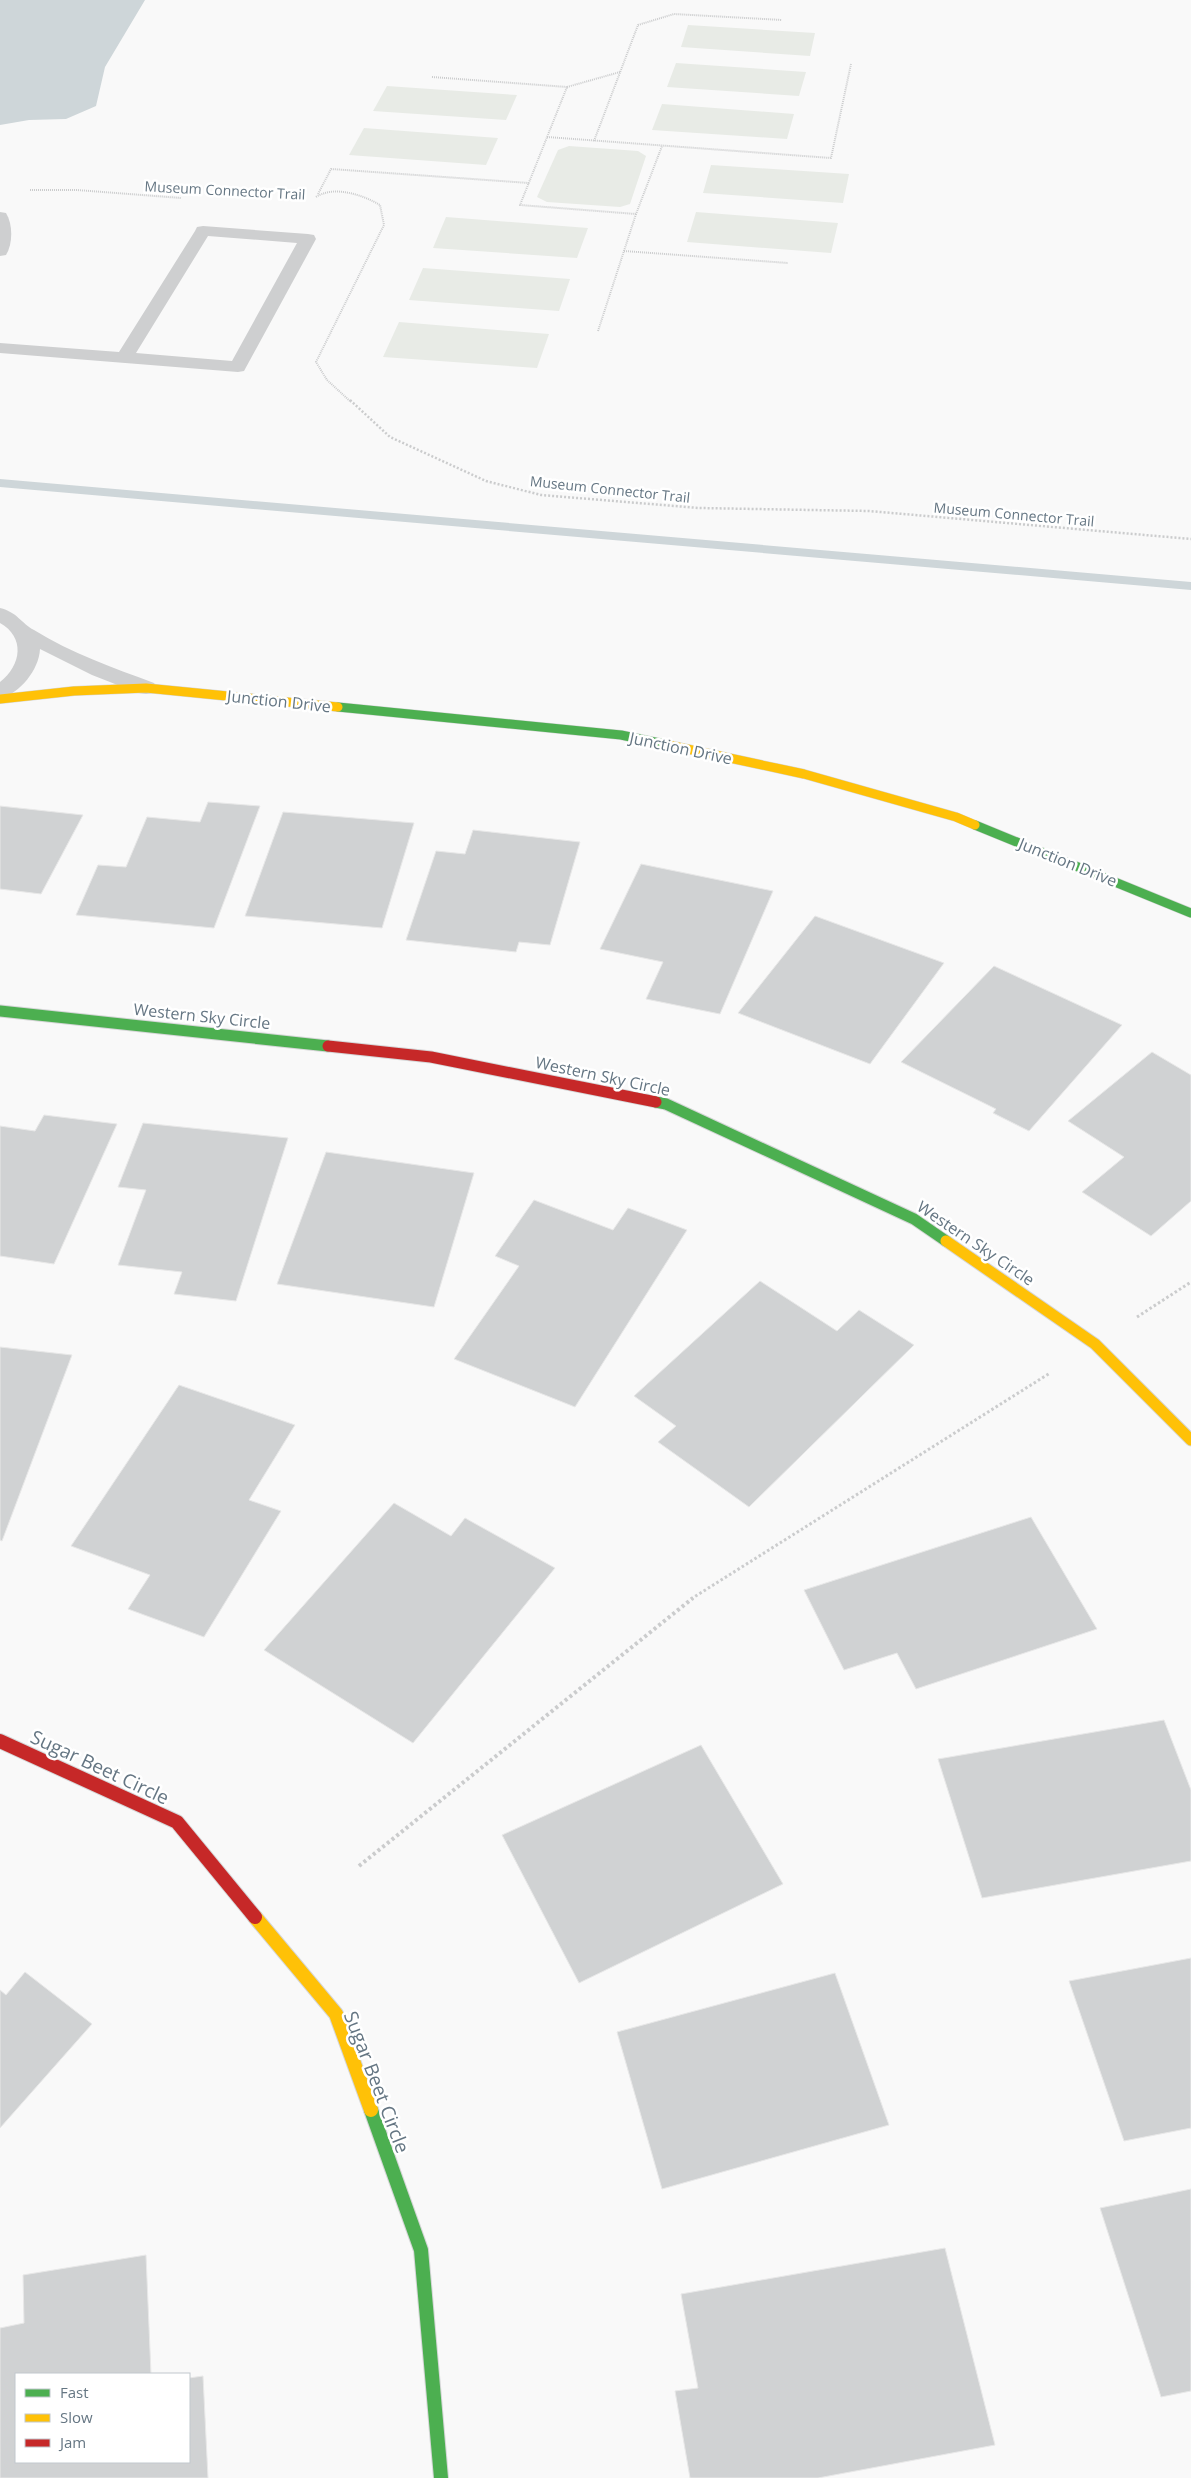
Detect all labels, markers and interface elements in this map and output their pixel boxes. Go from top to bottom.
street label: Museum Connector Trail [144,176,306,204]
street label: Museum Connector Trail [529,471,691,507]
street label: Museum Connector Trail [933,498,1095,530]
street label: Junction Drive [224,684,332,717]
street label: Junction Drive [626,726,734,770]
street label: Junction Drive [1014,832,1120,892]
street label: Western Sky Circle [133,998,271,1034]
street label: Western Sky Circle [534,1051,672,1101]
street label: Western Sky Circle [913,1195,1039,1291]
street label: Sugar Beet Circle [27,1724,173,1810]
street label: Sugar Beet Circle [338,2007,416,2157]
legend [15,2373,190,2463]
text: Fast [60,2382,89,2402]
text: Slow [60,2407,93,2427]
text: Jam [58,2432,86,2452]

